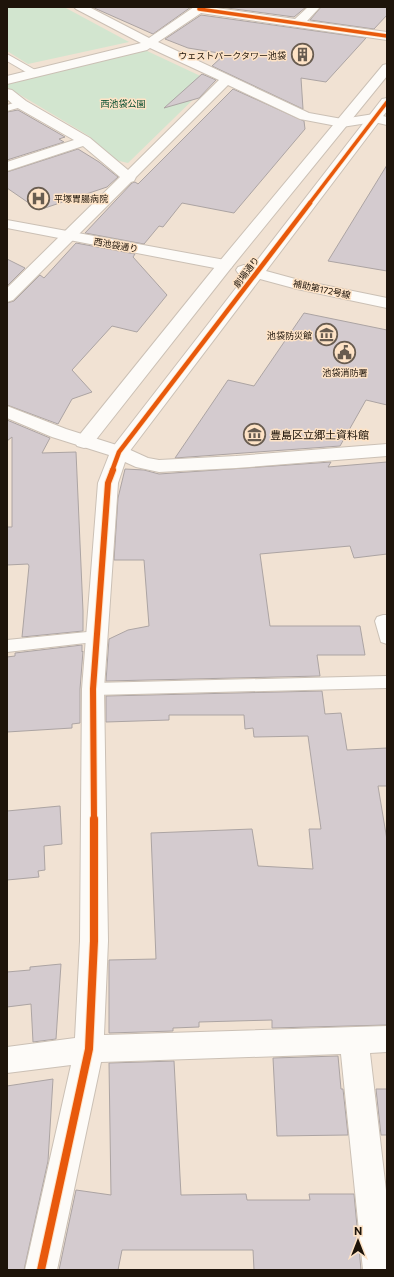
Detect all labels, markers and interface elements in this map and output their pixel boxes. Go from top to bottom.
building icon: ウェストパークタワー池袋 [289,42,315,68]
place label: ウェストパークタワー池袋 [178,50,286,61]
park label: 西池袋公園 [100,98,146,109]
hospital icon: 平塚胃腸病院 [25,185,51,211]
place label: 平塚胃腸病院 [54,193,108,204]
street label: 西池袋通り [93,236,139,254]
street label: 劇場通り [231,254,261,290]
street label: 補助第172号線 [292,278,353,301]
museum icon: 池袋防災館 [314,322,340,348]
place label: 池袋防災館 [267,330,312,341]
public building icon: 池袋消防署 [332,340,358,366]
place label: 池袋消防署 [322,367,368,378]
museum icon: 豊島区立郷土資料館 [241,421,267,447]
place label: 豊島区立郷土資料館 [270,428,369,441]
north arrow [338,1221,378,1261]
text: N [354,1224,362,1237]

